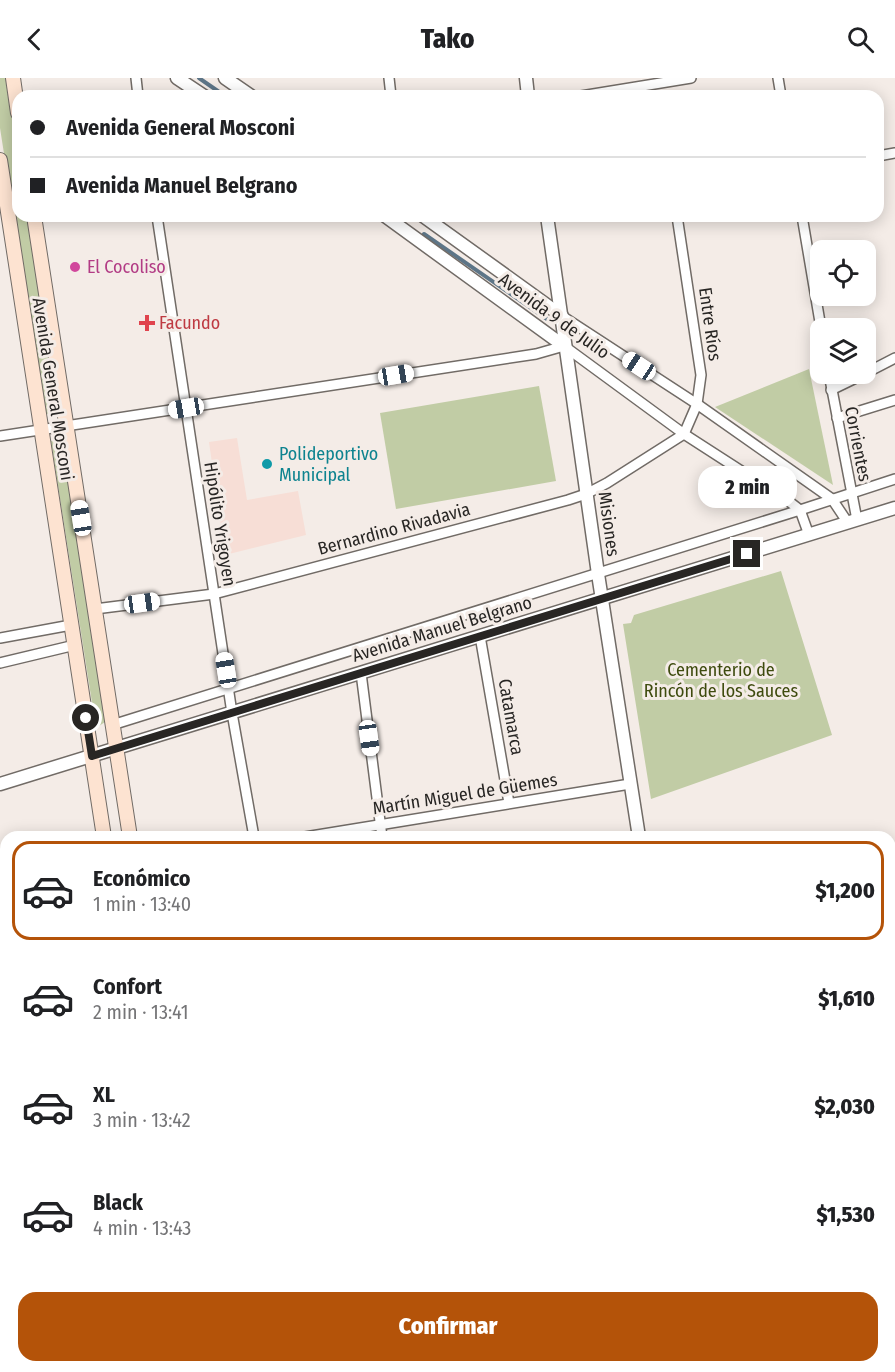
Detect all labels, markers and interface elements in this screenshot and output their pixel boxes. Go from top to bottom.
icon: back [18,23,51,56]
text: Tako [421,23,474,55]
icon: search [844,23,877,56]
text: Avenida General Mosconi [66,114,295,141]
text: Avenida Manuel Belgrano [66,172,297,199]
map controls [810,240,876,384]
button: locate [810,240,876,306]
place label: El Cocoliso [87,256,166,278]
marker: El Cocoliso [68,260,82,274]
street label: Avenida 9 de Julio [494,268,614,364]
street label: Entre Ríos [694,286,726,362]
street label: Avenida General Mosconi [28,296,78,482]
place label: Facundo [159,312,220,334]
marker: Facundo [140,316,154,330]
button: layers [810,318,876,384]
car [619,349,659,383]
car [377,363,415,387]
car [167,396,205,420]
street label: Corrientes [840,405,876,484]
place label: Polideportivo Municipal [279,443,378,486]
marker: Polideportivo Municipal [260,457,274,471]
street label: Hipólito Yrigoyen [199,460,241,588]
callout: 2 min [698,467,796,509]
text: 2 min [725,475,770,499]
street label: Misiones [594,490,624,558]
street label: Bernardino Rivadavia [315,498,473,560]
car [69,499,93,537]
route end [733,540,760,567]
street label: Avenida Manuel Belgrano [349,591,535,667]
car [123,592,161,614]
car [214,651,238,689]
park label: Cementerio de Rincón de los Sauces [644,659,798,702]
street label: Catamarca [493,677,529,757]
route start [72,704,99,731]
car [358,719,380,757]
street label: Martín Miguel de Güemes [371,768,559,819]
icon: car [21,864,75,918]
text: Económico [93,865,191,892]
text: $1,200 [816,877,875,904]
text: 1 min · 13:40 [93,892,191,916]
icon: car [21,972,75,1026]
text: Confort [93,973,162,1000]
text: $1,610 [818,985,875,1012]
text: 2 min · 13:41 [93,1000,188,1024]
icon: car [21,1080,75,1134]
text: XL [93,1081,115,1108]
text: $2,030 [814,1093,875,1120]
text: 3 min · 13:42 [93,1108,191,1132]
icon: car [21,1188,75,1242]
text: Black [93,1189,143,1216]
text: $1,530 [816,1201,875,1228]
text: 4 min · 13:43 [93,1216,191,1240]
button: Confirmar [18,1292,878,1361]

